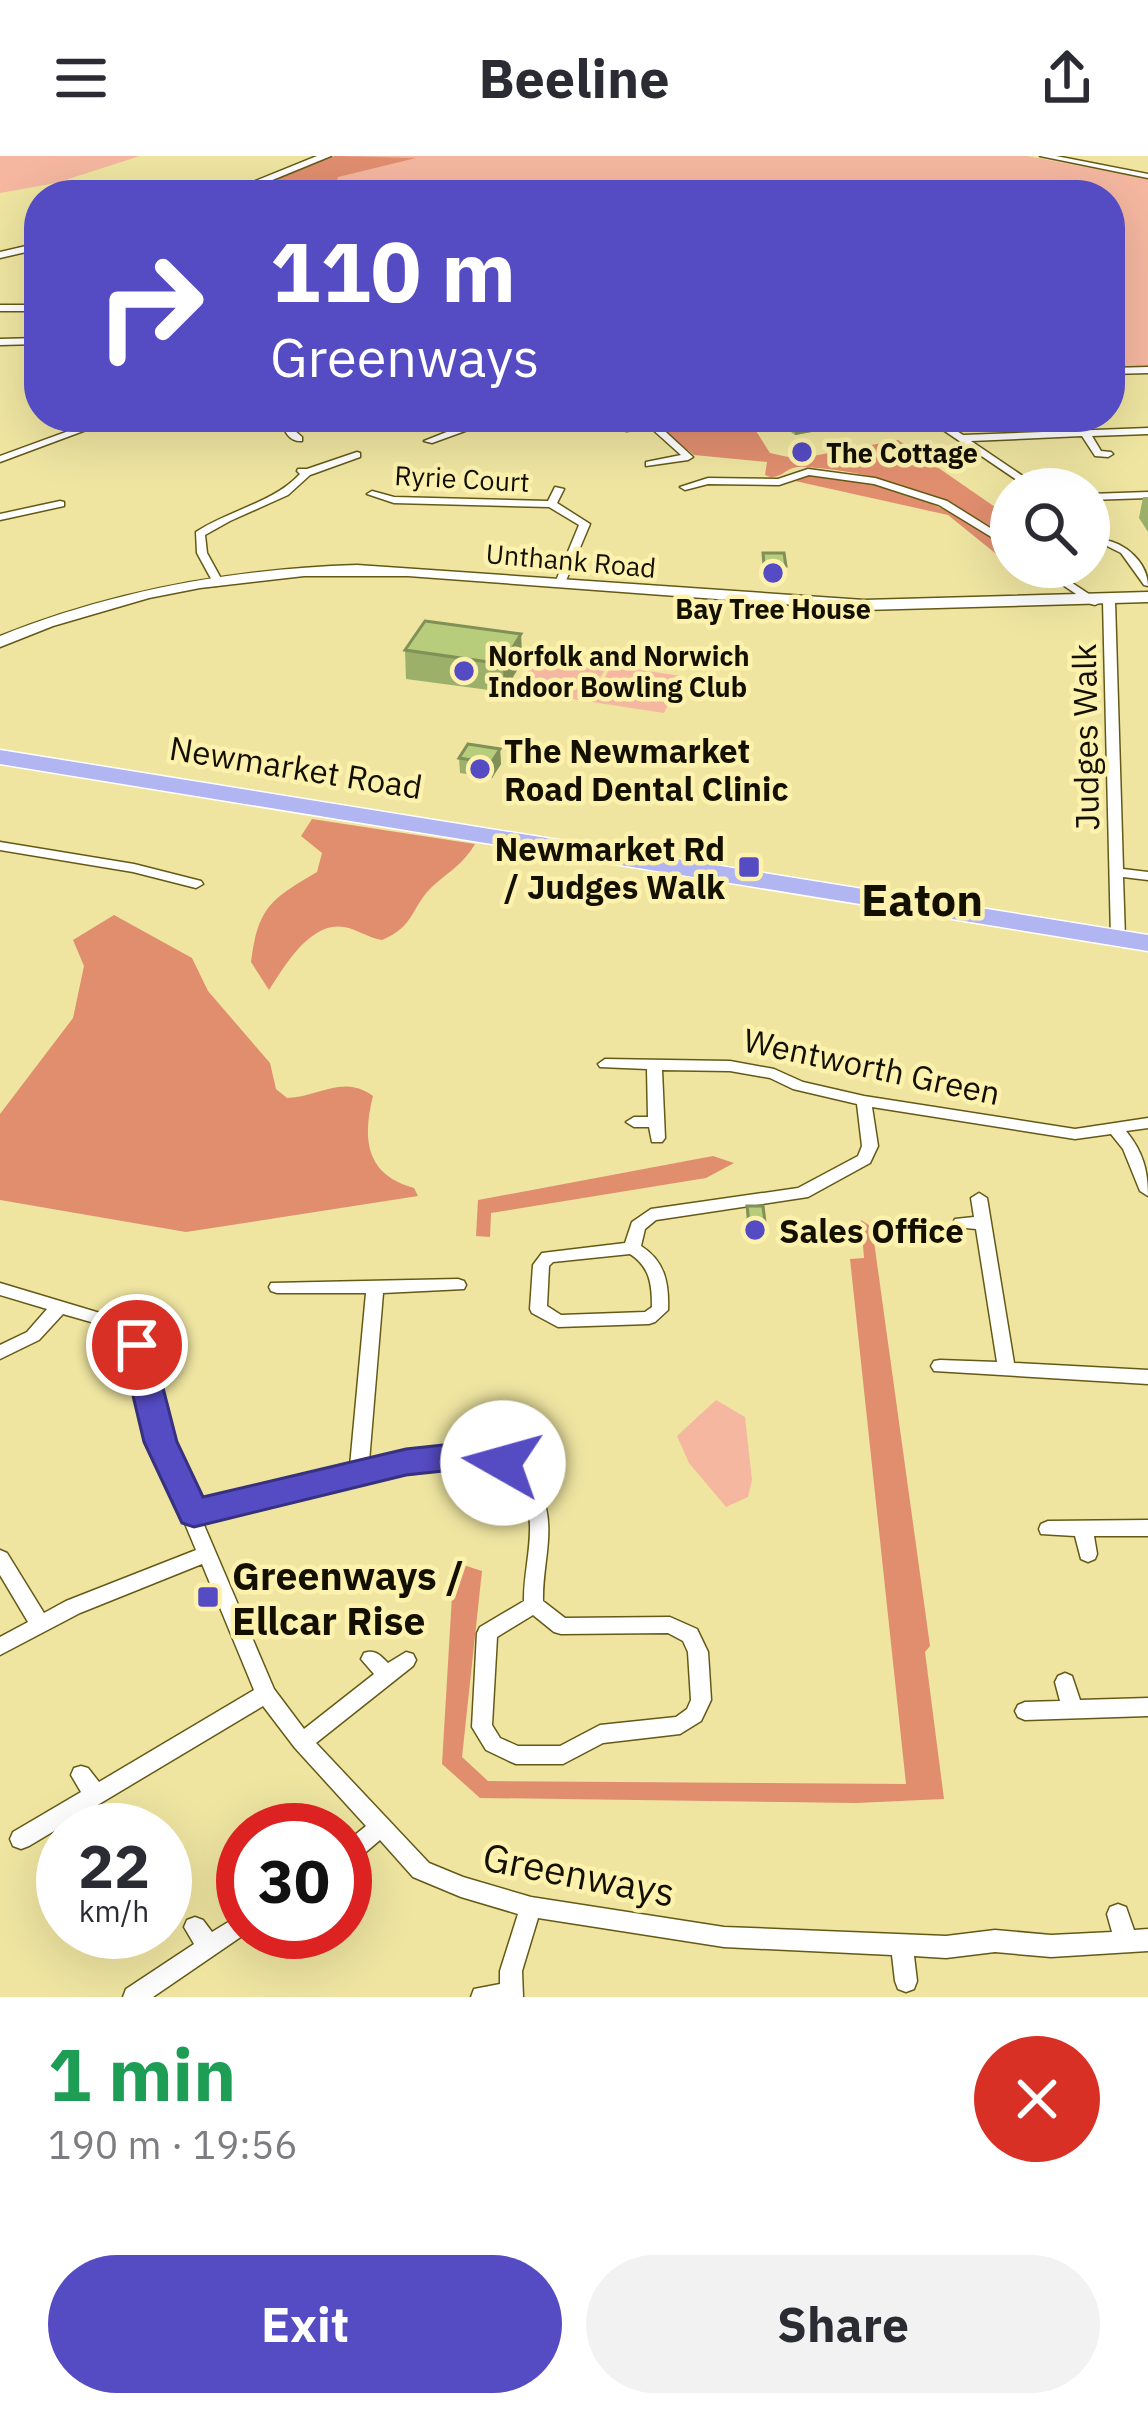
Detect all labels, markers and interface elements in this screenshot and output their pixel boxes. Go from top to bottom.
text: Beeline [478,43,670,113]
icon: menu [48,45,114,111]
icon: share [1034,45,1100,111]
text: 110 m [270,216,516,325]
icon: right [72,228,228,384]
text: Greenways [270,322,539,392]
place label: The Cottage [826,435,978,470]
marker: The Cottage [789,439,815,465]
street label: Ryrie Court [394,457,530,499]
map controls [990,468,1110,588]
button: search [990,468,1110,588]
street label: Unthank Road [484,535,658,585]
marker: Bay Tree House [760,560,786,586]
place label: Bay Tree House [675,591,871,626]
place label: Norfolk and Norwich Indoor Bowling Club [488,638,749,704]
street label: Judges Walk [1062,643,1108,831]
marker: Norfolk and Norwich Indoor Bowling Club [451,658,477,684]
street label: Newmarket Road [167,726,425,808]
place label: The Newmarket Road Dental Clinic [504,729,789,810]
marker: The Newmarket Road Dental Clinic [467,756,493,782]
place label: Newmarket Rd / Judges Walk [494,827,726,908]
marker: Newmarket Rd / Judges Walk [736,854,762,880]
district label: Eaton [861,870,983,928]
street label: Wentworth Green [740,1018,1004,1114]
place label: Sales Office [779,1209,964,1252]
marker: Sales Office [742,1217,768,1243]
pin [86,1294,188,1396]
icon: arrive [104,1312,170,1378]
position arrow [440,1400,566,1526]
place label: Greenways / Ellcar Rise [232,1550,464,1646]
marker: Greenways / Ellcar Rise [195,1584,221,1610]
speed limit sign: 30 [216,1803,372,1959]
text: 22 [78,1826,150,1905]
street label: Greenways [479,1830,679,1918]
text: km/h [79,1891,149,1930]
text: 1 min [48,2027,236,2121]
button: close [974,2036,1100,2162]
text: 190 m · 19:56 [48,2119,298,2170]
button: Exit [48,2255,562,2393]
button: Share [586,2255,1100,2393]

